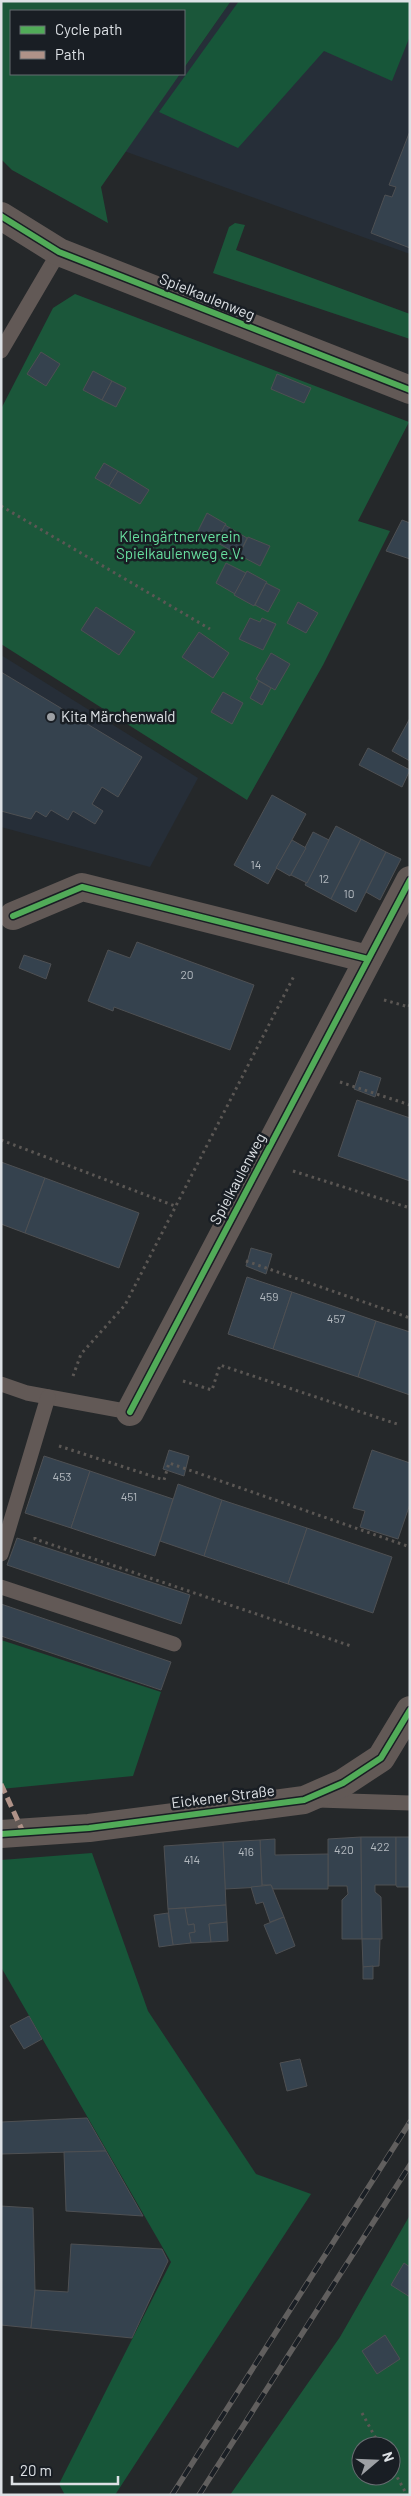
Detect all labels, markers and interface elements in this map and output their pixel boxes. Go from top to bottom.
legend [10,10,185,75]
text: Cycle path [55,20,122,38]
text: Path [55,45,85,63]
street label: Spielkaulenweg [157,269,258,323]
park label: Kleingärtnerverein Spielkaulenweg e.V. [116,527,244,562]
place label: Kita Märchenwald [61,707,176,725]
marker: Kita Märchenwald [45,711,57,723]
house number: 14 [251,857,261,871]
house number: 12 [319,871,329,885]
house number: 10 [344,886,354,900]
house number: 20 [180,967,194,981]
street label: Spielkaulenweg [205,1130,269,1228]
house number: 459 [259,1289,279,1303]
house number: 457 [327,1311,346,1325]
house number: 453 [53,1469,71,1483]
house number: 451 [121,1489,137,1503]
street label: Eickener Straße [170,1781,276,1811]
house number: 422 [370,1839,390,1853]
house number: 420 [334,1842,354,1856]
house number: 416 [238,1844,254,1858]
house number: 414 [184,1852,200,1866]
north arrow [351,2436,401,2486]
text: N [379,2449,398,2464]
scale bar [12,2454,119,2486]
text: 20 m [20,2461,52,2479]

